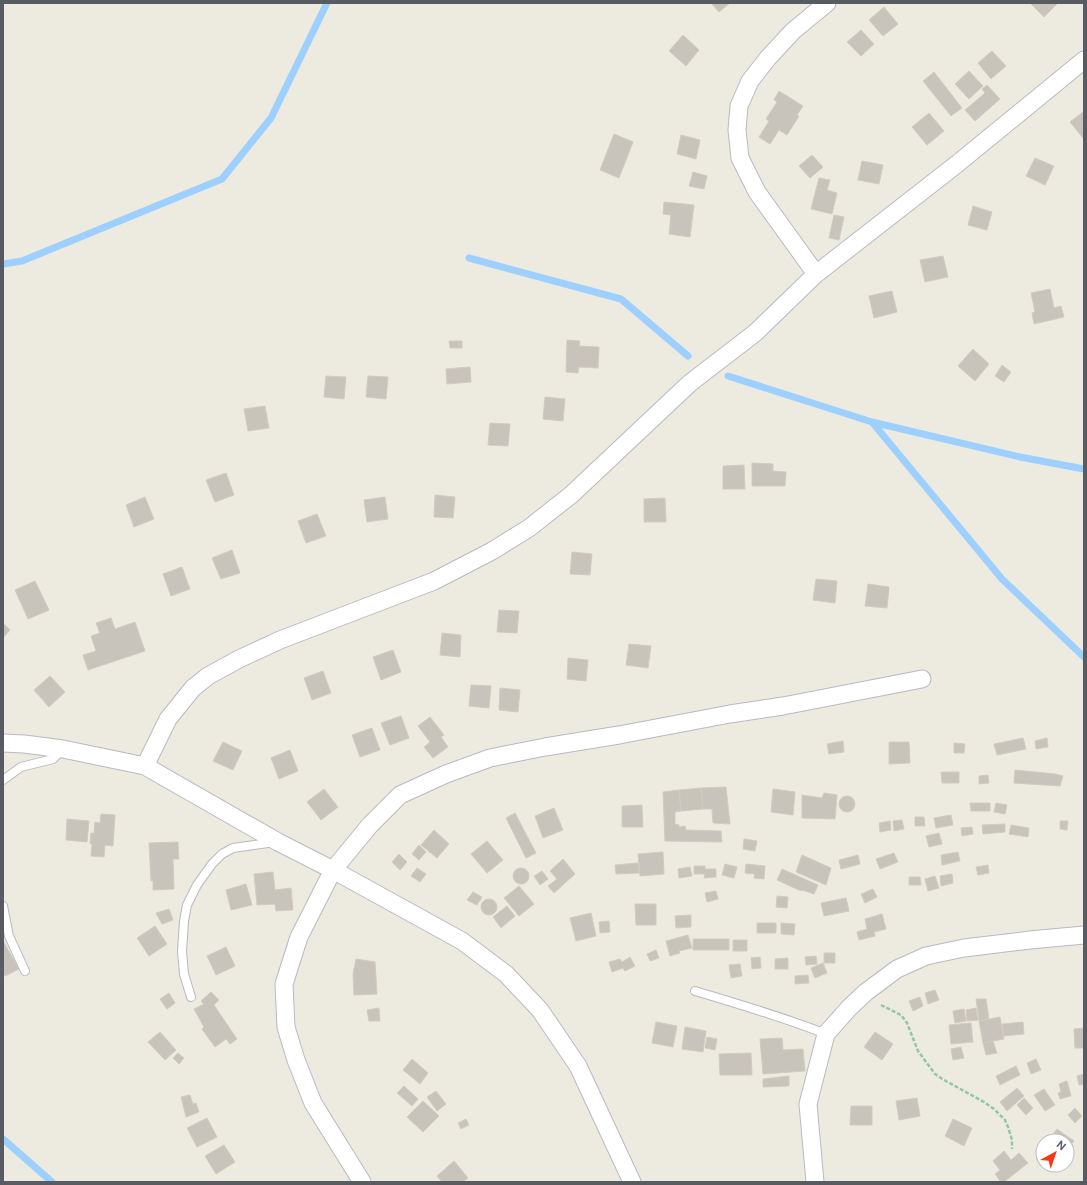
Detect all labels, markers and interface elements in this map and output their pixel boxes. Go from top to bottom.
north arrow [1035,1133,1075,1173]
text: N [1054,1137,1069,1153]

